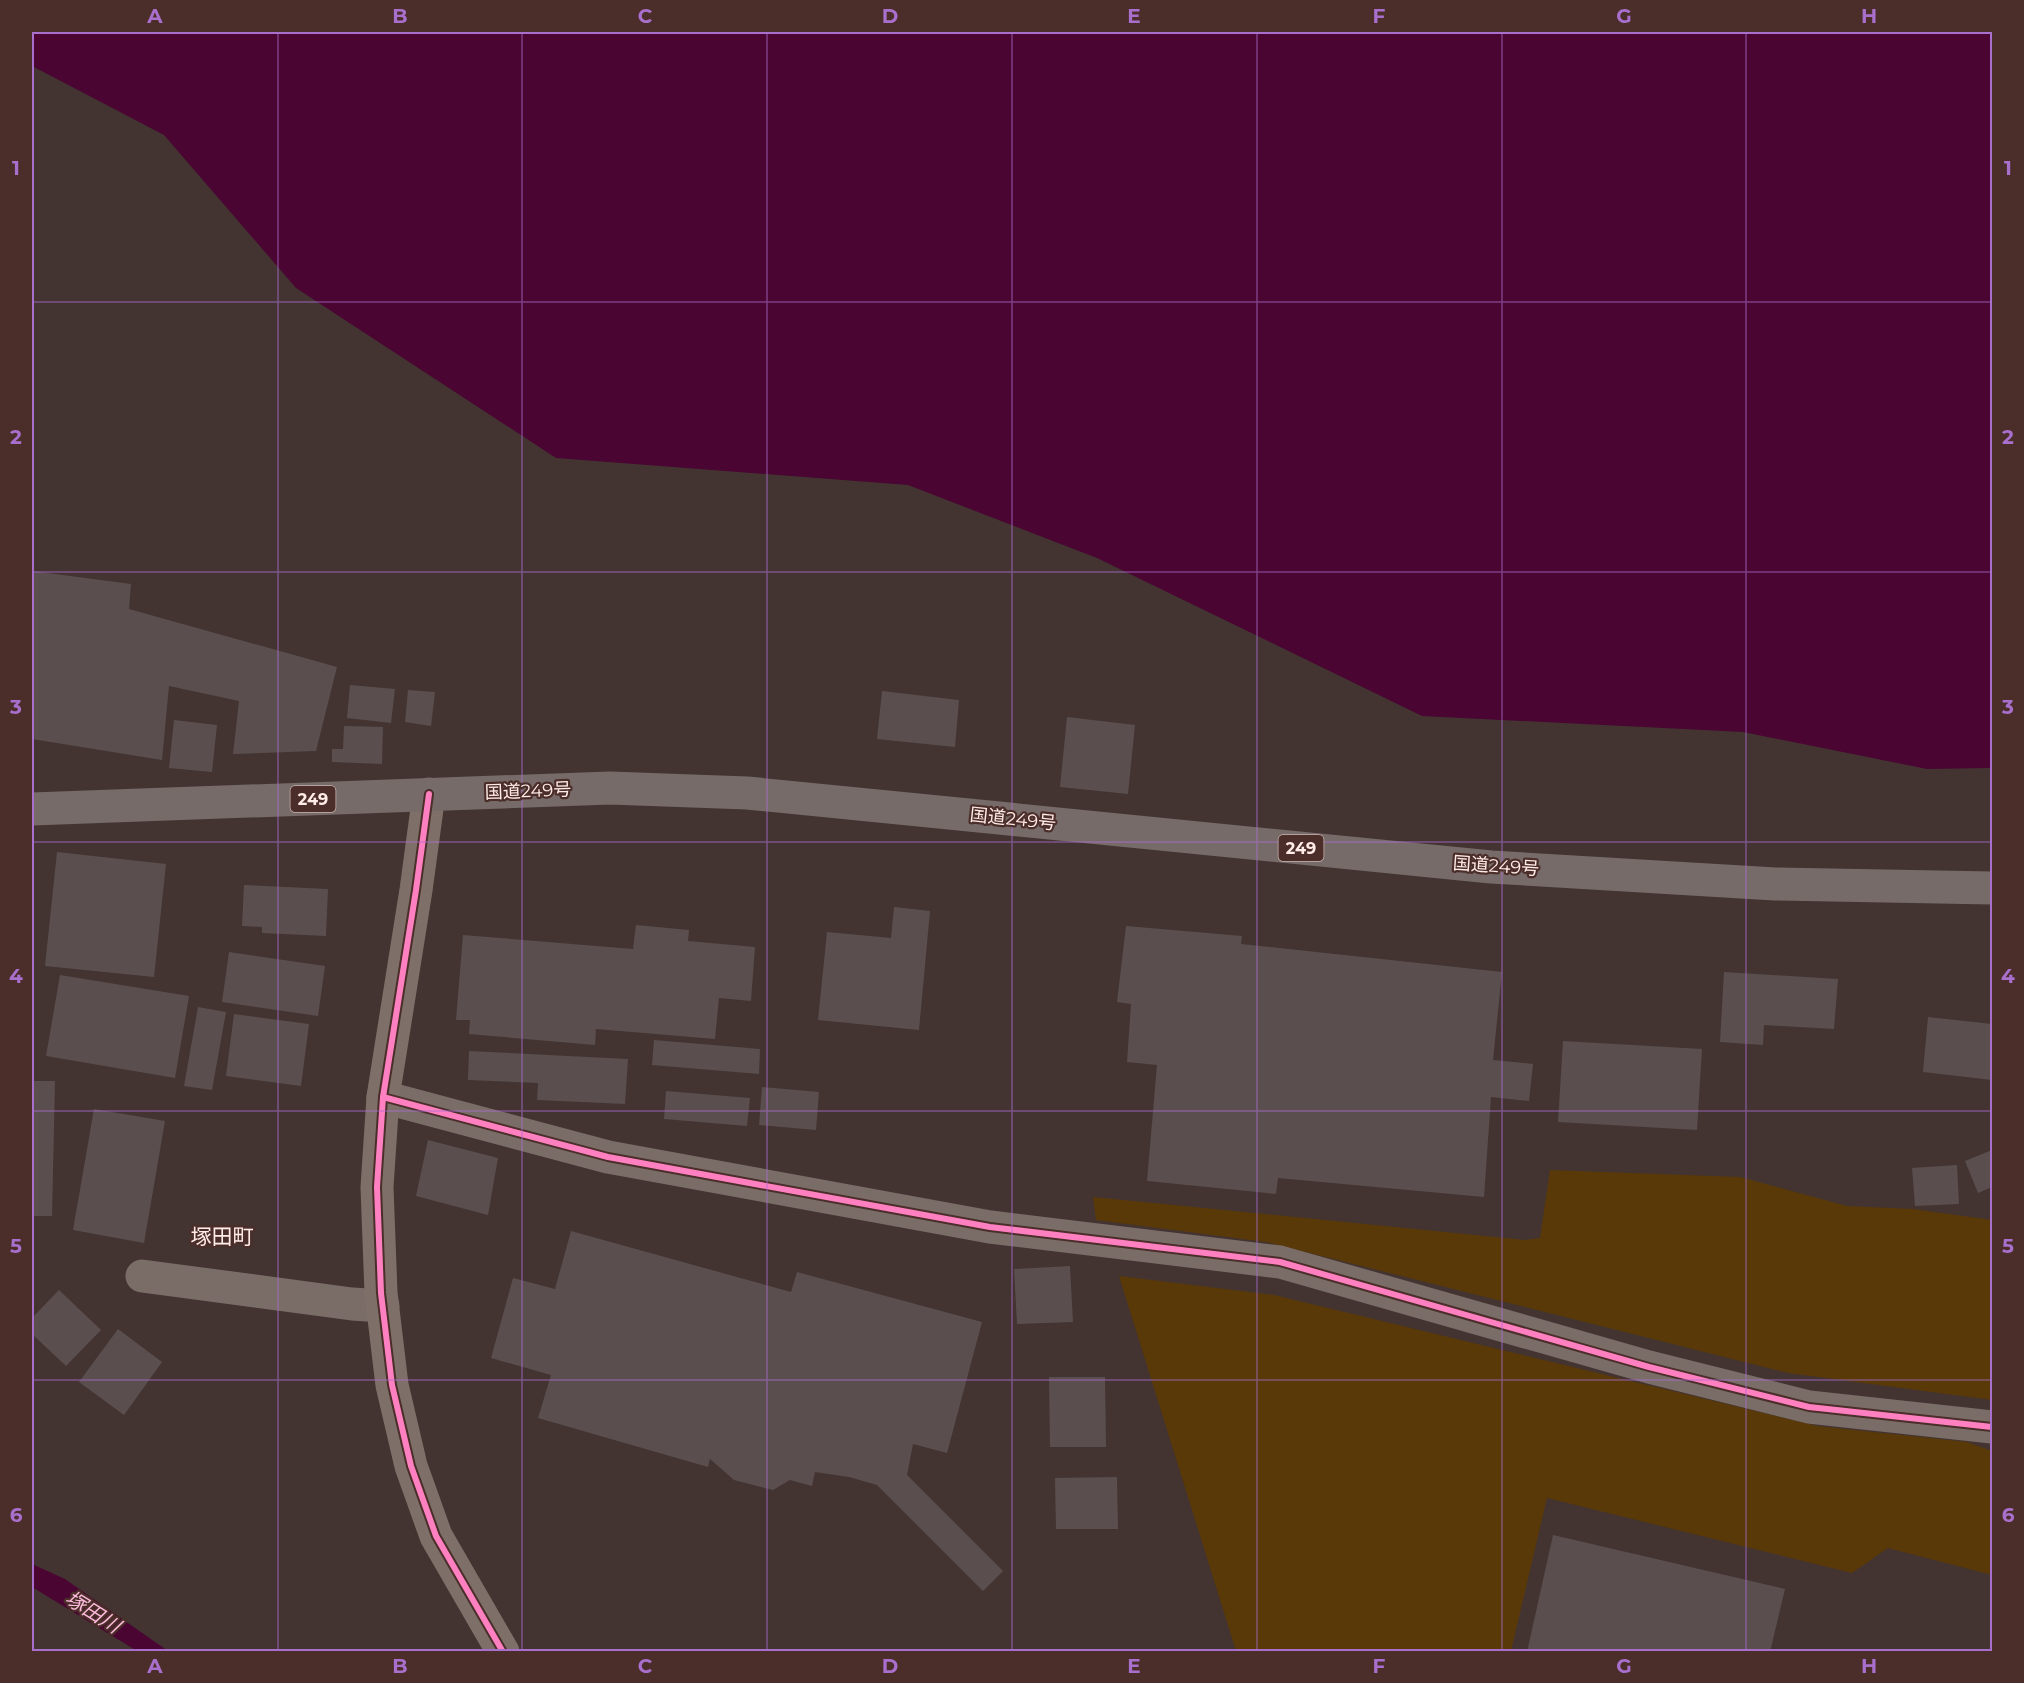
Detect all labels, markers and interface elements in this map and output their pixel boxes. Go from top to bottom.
text: A [146,4,163,28]
text: B [392,4,408,28]
text: C [638,4,653,28]
text: D [882,4,898,28]
text: E [1127,4,1141,28]
text: F [1373,4,1386,28]
text: G [1616,4,1632,28]
text: H [1861,4,1877,28]
text: 1 [12,156,20,180]
text: 1 [2004,156,2012,180]
text: 2 [10,425,22,449]
text: 2 [2002,425,2014,449]
text: 3 [9,695,22,719]
text: 3 [2001,695,2014,719]
street label: 国道249号 [484,778,572,804]
road number: 249 [290,786,336,812]
street label: 国道249号 [969,804,1057,834]
road number: 249 [1278,835,1324,861]
street label: 国道249号 [1452,852,1540,880]
text: 4 [9,964,23,988]
text: 4 [2001,964,2015,988]
district label: 塚田町 [191,1224,254,1249]
text: 5 [10,1234,22,1258]
text: 5 [2002,1234,2014,1258]
text: 6 [10,1503,23,1527]
text: 6 [2002,1503,2015,1527]
water label: 塚田川 [61,1586,126,1639]
text: A [146,1654,163,1678]
text: B [392,1654,408,1678]
text: C [638,1654,653,1678]
text: D [882,1654,898,1678]
text: E [1127,1654,1141,1678]
text: F [1373,1654,1386,1678]
text: G [1616,1654,1632,1678]
text: H [1861,1654,1877,1678]

